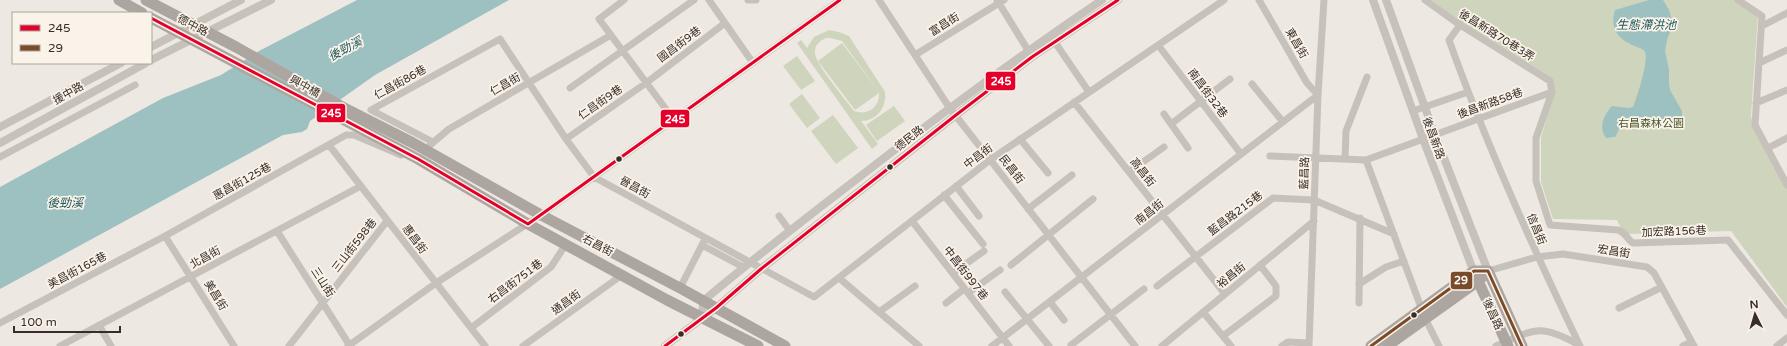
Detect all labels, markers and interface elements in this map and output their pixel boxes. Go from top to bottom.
street label: 後昌新路70巷3弄 [1457,7,1537,64]
street label: 富昌街 [927,10,962,39]
legend [12,12,152,64]
street label: 德中路 [175,12,210,39]
water label: 生態滯洪池 [1616,18,1678,32]
text: 245 [48,21,71,35]
street label: 國昌街9巷 [655,24,704,65]
street label: 東昌街 [1283,26,1310,61]
water label: 後勁溪 [326,33,366,64]
text: 29 [48,41,63,55]
street label: 仁昌街86巷 [372,63,429,102]
street label: 南昌街32巷 [1185,66,1230,120]
street label: 仁昌街 [488,71,523,98]
line badge: 245 [985,71,1016,91]
street label: 興中橋 [287,73,322,100]
text: 245 [991,75,1011,88]
street label: 援中路 [51,80,86,107]
street label: 仁昌街9巷 [576,82,625,122]
street label: 後昌新路58巷 [1456,86,1525,121]
line badge: 245 [316,103,346,123]
text: 245 [321,107,341,120]
line badge: 245 [660,109,690,128]
text: 245 [665,113,685,126]
street label: 後昌新路 [1420,115,1447,161]
park label: 右昌森林公園 [1618,117,1684,130]
street label: 德民路 [892,123,926,154]
street label: 中昌街 [961,141,995,172]
street label: 民昌街 [996,152,1027,186]
unlabelled marker [614,154,624,164]
street label: 高昌街 [1127,155,1158,189]
street label: 藍昌路 [1297,156,1312,190]
street label: 惠昌街125巷 [211,160,274,203]
unlabelled marker [885,162,895,172]
street label: 晉昌街 [617,174,652,201]
street label: 藍昌路215巷 [1206,189,1265,238]
water label: 後勁溪 [47,196,85,210]
street label: 南昌街 [1132,197,1166,228]
street label: 信昌街 [1524,211,1549,247]
street label: 三山街598巷 [329,216,379,275]
street label: 惠昌街 [399,222,430,256]
street label: 加宏路156巷 [1641,224,1707,239]
street label: 右昌街 [580,232,615,259]
street label: 宏昌街 [1597,242,1631,260]
street label: 北昌街 [188,244,223,271]
street label: 中昌街997巷 [941,244,991,303]
street label: 美昌街165巷 [46,250,109,291]
street label: 右昌街751巷 [486,257,545,306]
street label: 裕昌街 [1214,260,1248,291]
street label: 三山街 [308,265,337,300]
line badge: 29 [1450,271,1473,290]
text: 29 [1454,274,1468,287]
street label: 美昌街 [202,278,230,313]
street label: 通昌街 [549,287,583,317]
north arrow [1735,294,1775,334]
street label: 後昌路 [1480,297,1505,332]
text: N [1749,298,1759,311]
scale bar [14,308,120,334]
unlabelled marker [1409,310,1419,320]
text: 100 m [20,315,57,329]
unlabelled marker [676,329,686,339]

